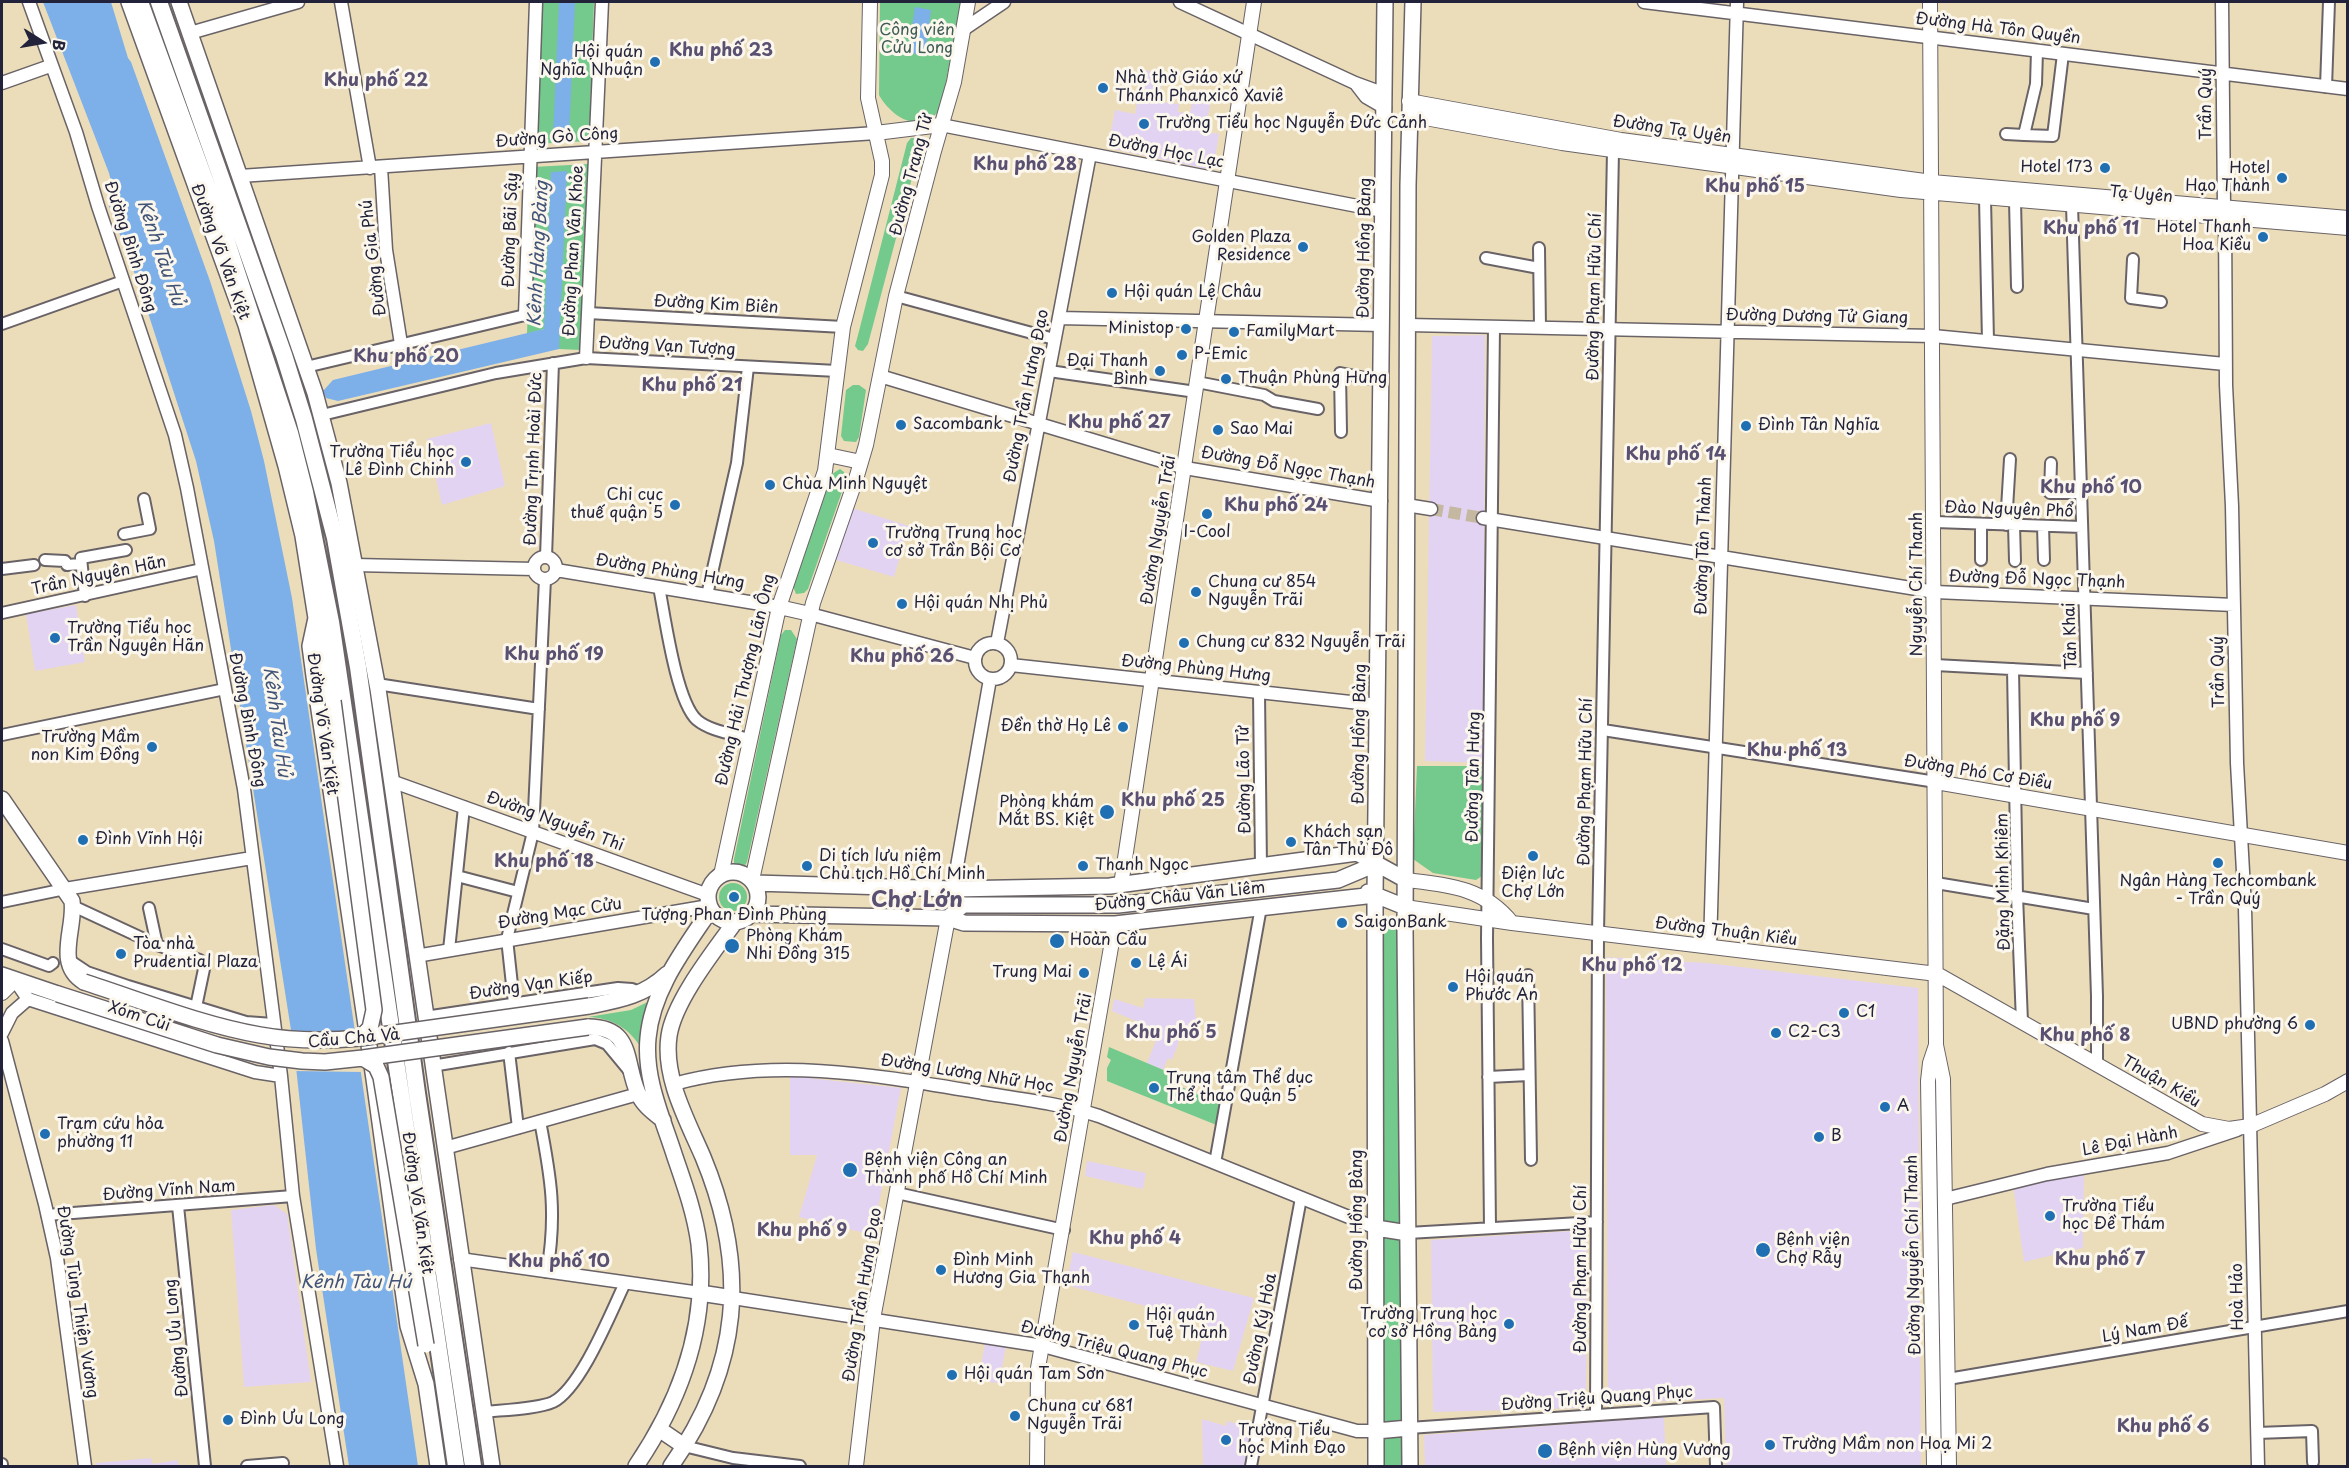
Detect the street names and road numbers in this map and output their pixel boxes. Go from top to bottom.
street label: Đường Hà Tôn Quyền [1914,9,2082,49]
street label: Trần Quý [2197,68,2217,140]
street label: Đường Trang Tử [886,112,938,238]
street label: Đường Tạ Uyên [1611,112,1733,148]
street label: Đường Gò Công [495,124,619,152]
street label: Đường Học Lạc [1107,131,1225,173]
street label: Đường Phan Văn Khỏe [560,165,588,337]
street label: Đường Bãi Sậy [499,172,523,288]
street label: Đường Hồng Bàng [1354,177,1376,319]
street label: Đường Bình Đông [100,179,160,315]
street label: Đường Võ Văn Kiệt [186,181,254,323]
street label: Tạ Uyên [2109,183,2173,207]
street label: Đường Gia Phú [357,199,391,317]
street label: Đường Phạm Hữu Chí [1584,213,1606,381]
street label: Đường Kim Biên [653,292,779,318]
street label: Đường Dương Tử Giang [1726,306,1908,328]
street label: Đường Trần Hưng Đạo [1001,308,1053,484]
street label: Đường Vạn Tượng [598,334,736,360]
street label: Đường Trịnh Hoài Đức [521,372,547,546]
street label: Đường Đỗ Ngọc Thạnh [1199,443,1377,493]
street label: Đường Nguyễn Trãi [1138,454,1180,606]
street label: Đường Tân Thành [1692,477,1716,615]
street label: Đào Nguyên Phổ [1944,498,2074,522]
street label: Nguyễn Chí Thanh [1908,512,1928,656]
street label: Đường Phùng Hưng [594,551,746,593]
street label: Trần Nguyên Hãn [30,552,168,600]
street label: Đường Đỗ Ngọc Thạnh [1948,567,2126,593]
street label: Đường Hải Thượng Lãn Ông [712,572,780,788]
street label: Tân Khai [2060,602,2082,670]
street label: Trần Quý [2209,636,2229,708]
street label: Đường Bình Đông [224,651,270,789]
street label: Đường Võ Văn Kiệt [303,652,341,796]
street label: Đường Phùng Hưng [1120,652,1272,686]
street label: Đường Hồng Bàng [1349,663,1371,805]
street label: Đường Phạm Hữu Chí [1575,698,1597,866]
street label: Đường Tân Hưng [1463,711,1485,843]
street label: Đường Lão Tử [1234,726,1256,834]
street label: Đường Phó Cơ Điều [1903,752,2053,794]
street label: Đường Nguyễn Thi [484,788,626,856]
street label: Đặng Minh Khiêm [1993,813,2015,951]
street label: Đường Châu Văn Liêm [1094,879,1266,915]
street label: Đường Mạc Cửu [497,895,623,933]
street label: Đường Thuận Kiều [1654,914,1798,950]
street label: Đường Vạn Kiếp [468,968,594,1004]
street label: Đường Nguyễn Trãi [1051,992,1097,1144]
street label: Xóm Củi [106,998,172,1036]
street label: Cầu Chà Và [307,1025,401,1053]
street label: Đường Lương Nhữ Học [879,1051,1055,1097]
street label: Thuận Kiều [2118,1052,2204,1112]
street label: Lê Đại Hành [2081,1123,2179,1161]
street label: Đường Võ Văn Kiệt [398,1131,436,1275]
street label: Đường Hồng Bàng [1348,1150,1368,1290]
street label: Đường Nguyễn Chí Thanh [1903,1155,1925,1355]
street label: Đường Vĩnh Nam [102,1177,236,1205]
street label: Đường Phạm Hữu Chí [1572,1185,1592,1353]
street label: Đường Tùng Thiện Vương [52,1204,102,1400]
street label: Đường Trần Hưng Đạo [840,1207,886,1383]
street label: Hoà Hảo [2228,1263,2248,1331]
street label: Đường Ký Hòa [1241,1272,1281,1386]
street label: Đường Ưu Long [161,1278,193,1398]
street label: Lý Nam Đế [2100,1313,2190,1347]
street label: Đường Triệu Quang Phục [1019,1317,1209,1383]
street label: Đường Triệu Quang Phục [1501,1383,1693,1415]

